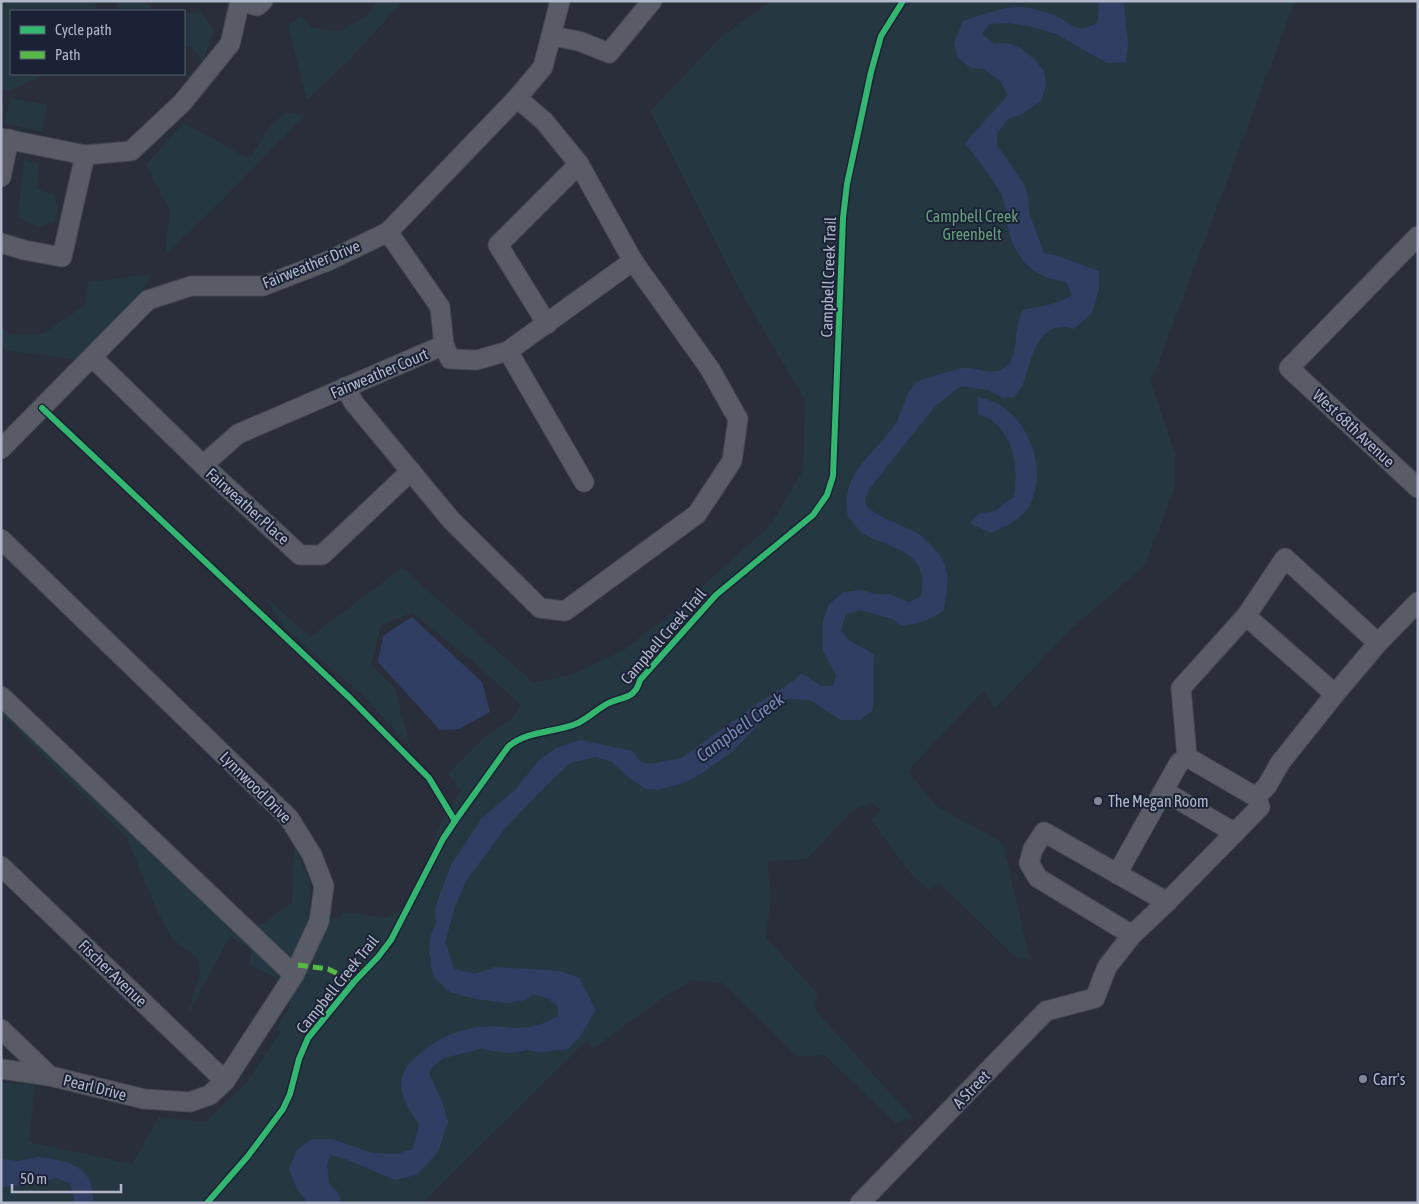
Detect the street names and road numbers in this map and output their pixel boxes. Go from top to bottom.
street label: Campbell Creek Trail [817,216,840,338]
street label: Fairweather Drive [260,236,362,292]
street label: Fairweather Court [328,344,431,402]
street label: West 68th Avenue [1310,386,1398,470]
street label: Fairweather Place [203,464,293,548]
street label: Campbell Creek Trail [617,584,711,688]
street label: Lynnwood Drive [216,748,295,827]
street label: Campbell Creek Trail [292,931,383,1037]
street label: Fischer Avenue [75,936,151,1010]
street label: A Street [949,1066,993,1111]
street label: Pearl Drive [61,1070,129,1104]

